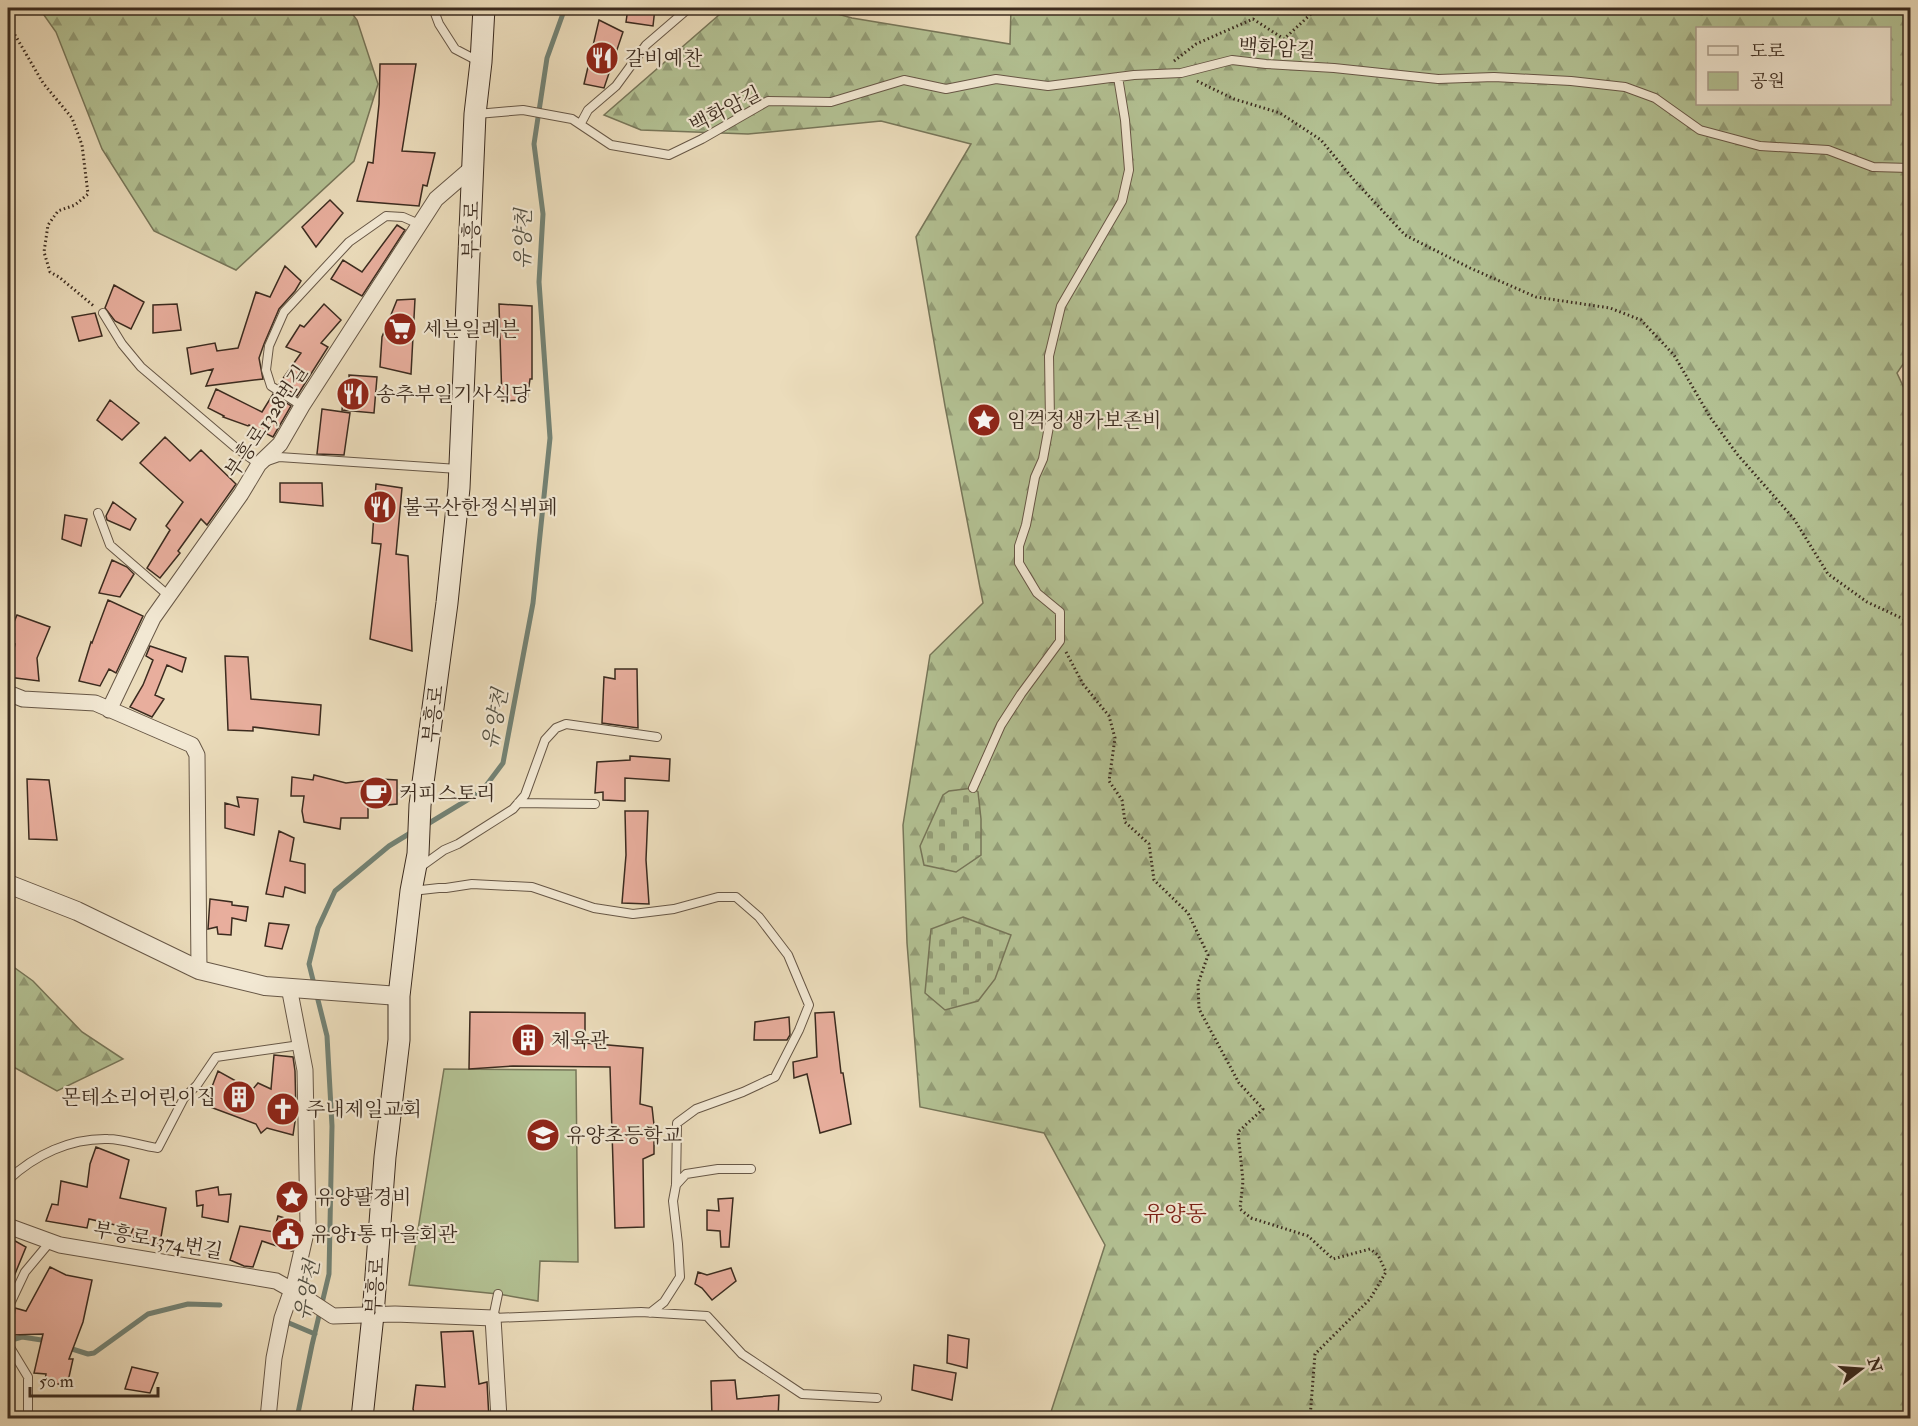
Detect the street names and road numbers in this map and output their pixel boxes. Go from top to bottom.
street label: 백화암길 [1238,33,1316,64]
street label: 백화암길 [685,81,765,138]
street label: 부흥로 [458,201,485,259]
street label: 부흥로1328번길 [219,360,313,483]
street label: 부흥로 [418,684,449,744]
street label: 부흥로1374번길 [91,1217,225,1264]
street label: 부흥로 [361,1256,390,1316]

